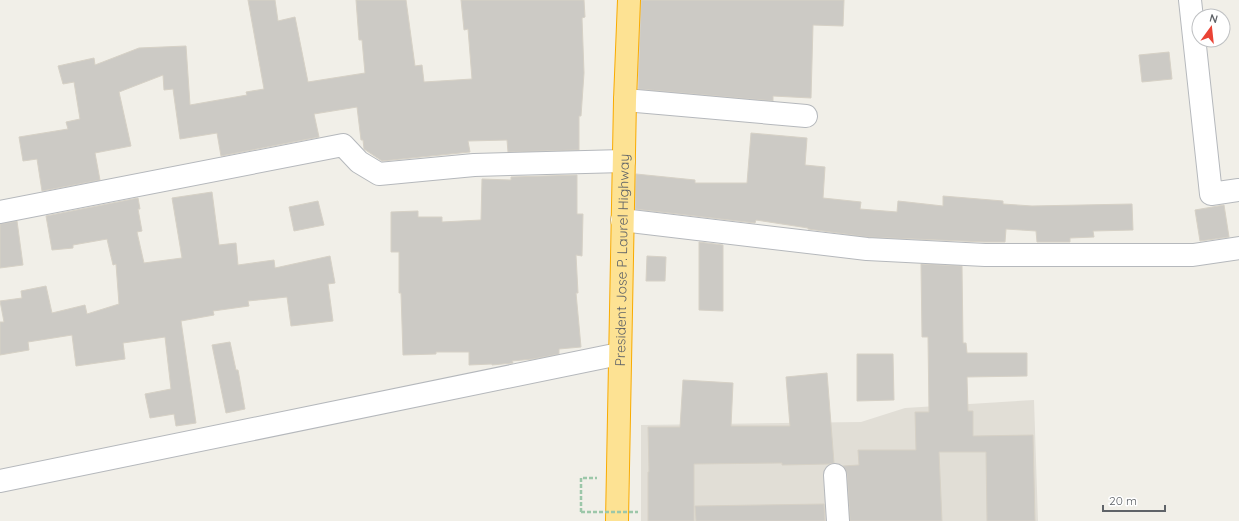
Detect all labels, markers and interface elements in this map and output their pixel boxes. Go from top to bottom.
north arrow [1191,8,1231,48]
text: N [1208,11,1219,26]
street label: President Jose P. Laurel Highway [611,153,633,367]
scale bar [1103,487,1165,513]
text: 20 m [1109,493,1137,508]

